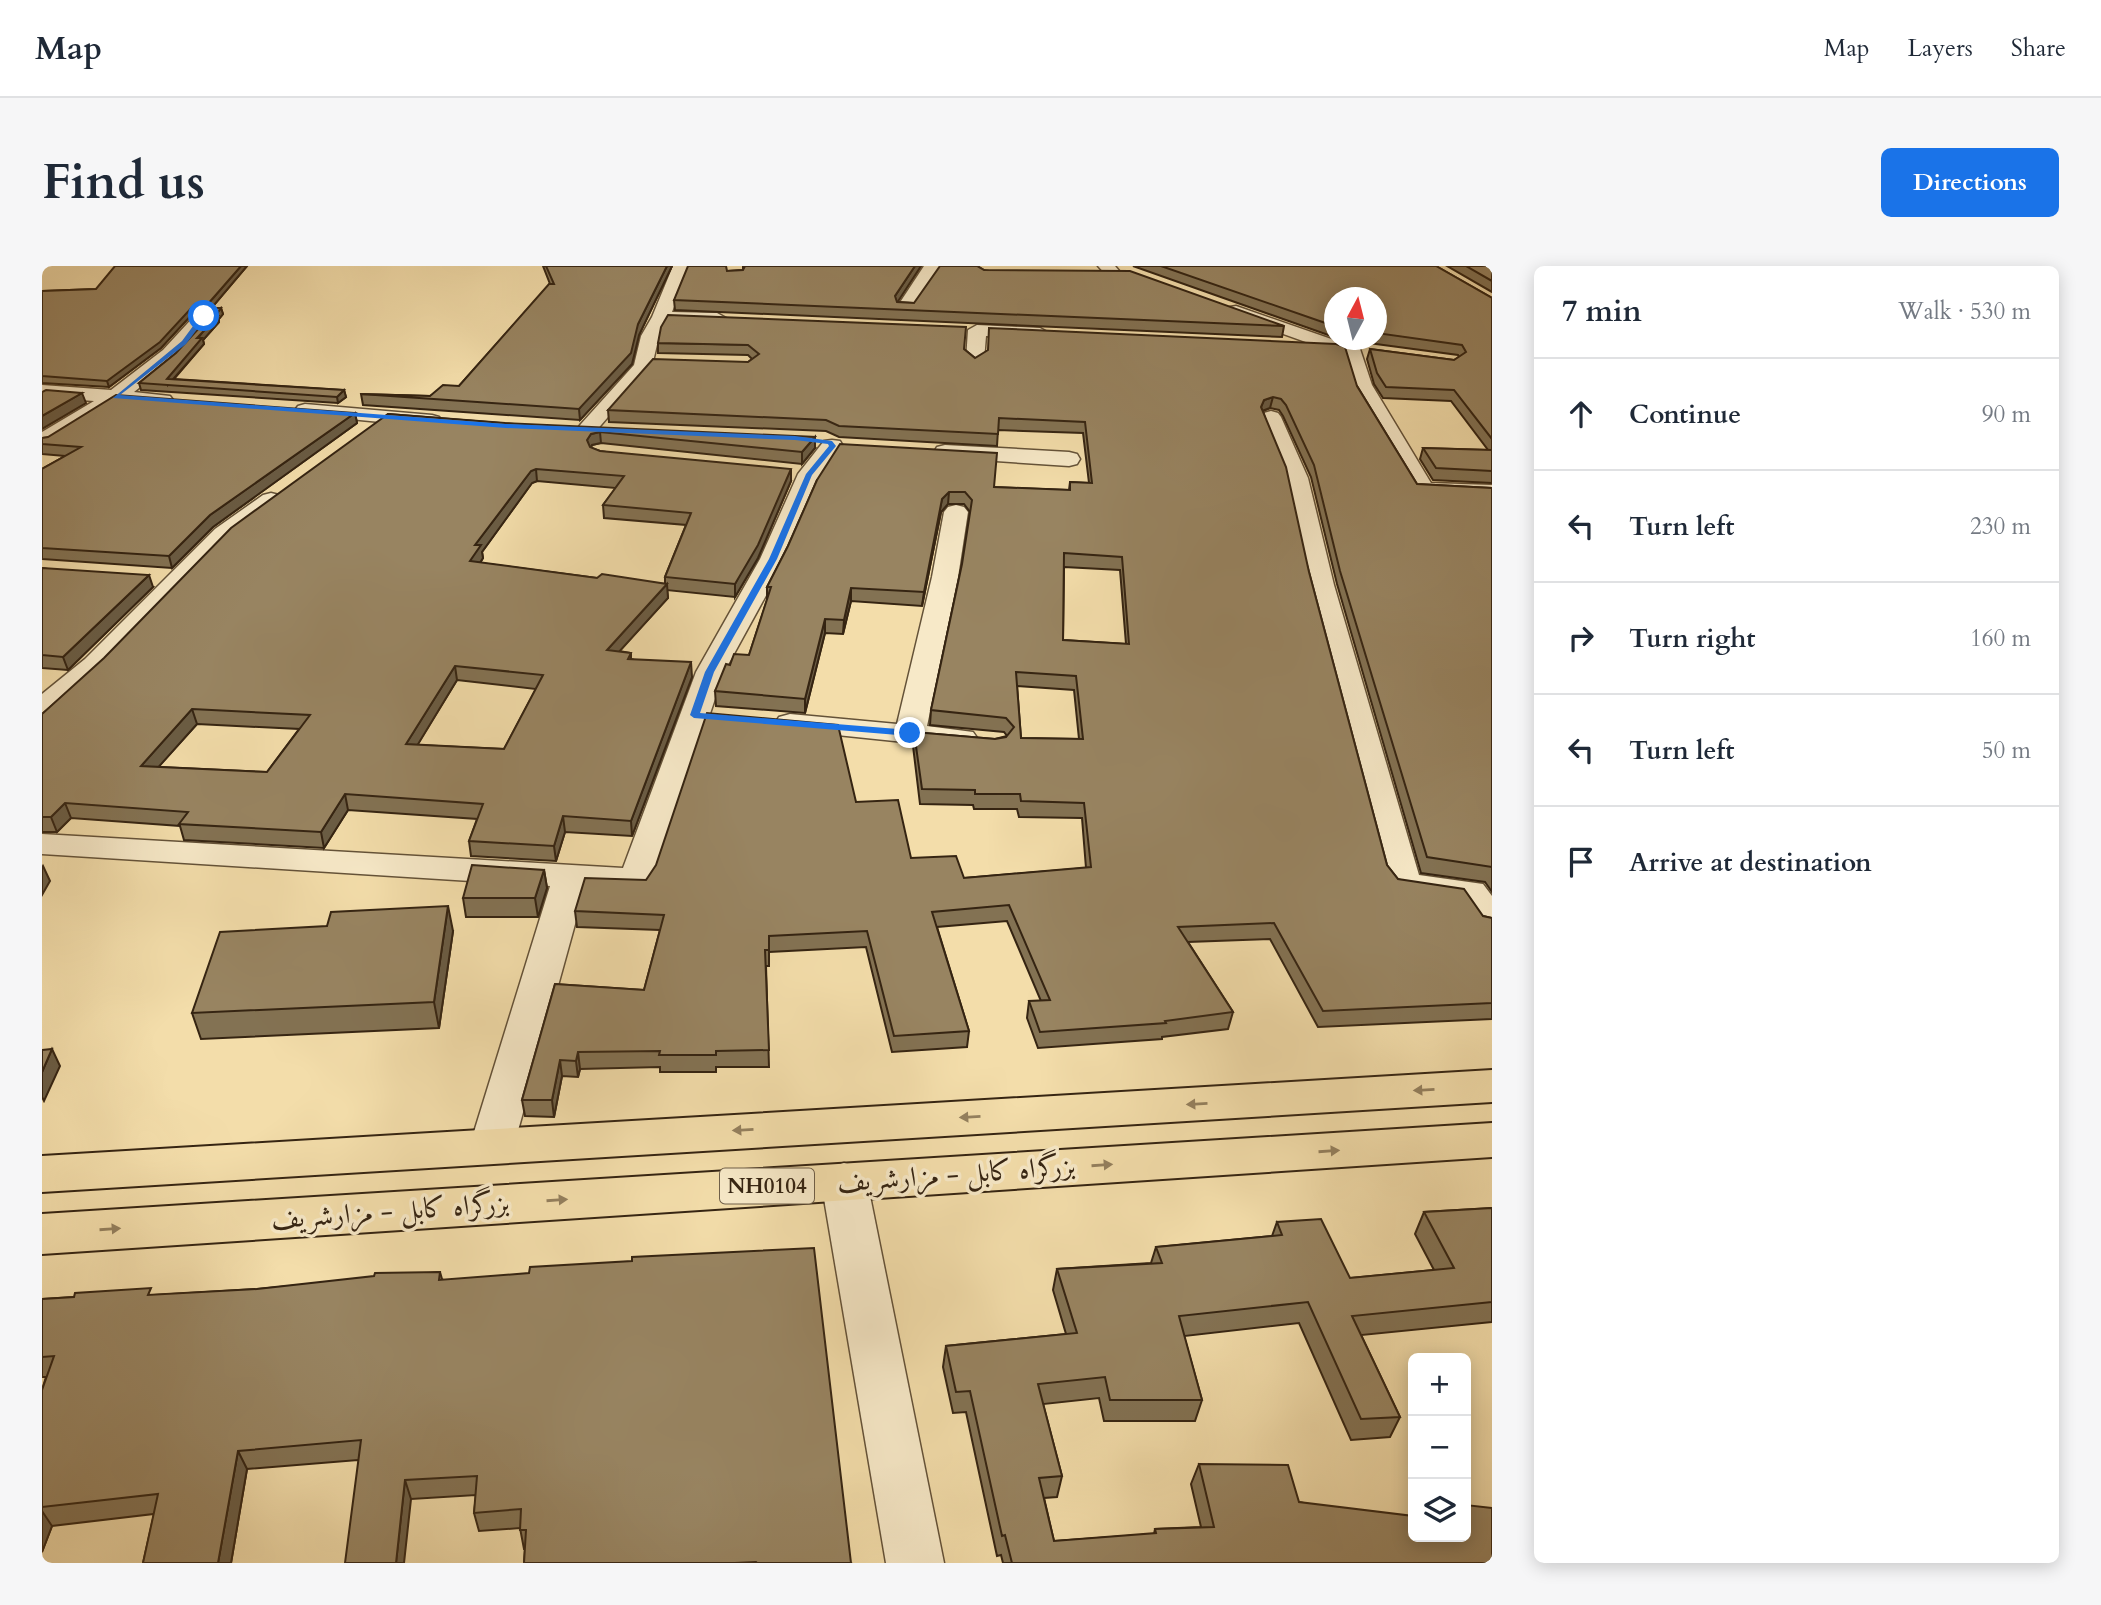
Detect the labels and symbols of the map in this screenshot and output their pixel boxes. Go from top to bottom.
north arrow [1324,287,1387,350]
route start [188,300,219,331]
route end [894,717,925,748]
one-way arrow [1413,1085,1435,1096]
one-way arrow [1186,1098,1208,1109]
one-way arrow [958,1112,980,1123]
one-way arrow [731,1125,753,1136]
one-way arrow [1318,1145,1340,1156]
street label: بزرگراه کابل - مزارشریف [836,1147,1076,1201]
one-way arrow [1091,1159,1113,1170]
road number: NH0104 [720,1168,814,1203]
street label: بزرگراه کابل - مزارشریف [270,1184,510,1238]
one-way arrow [546,1194,568,1205]
one-way arrow [99,1223,121,1234]

